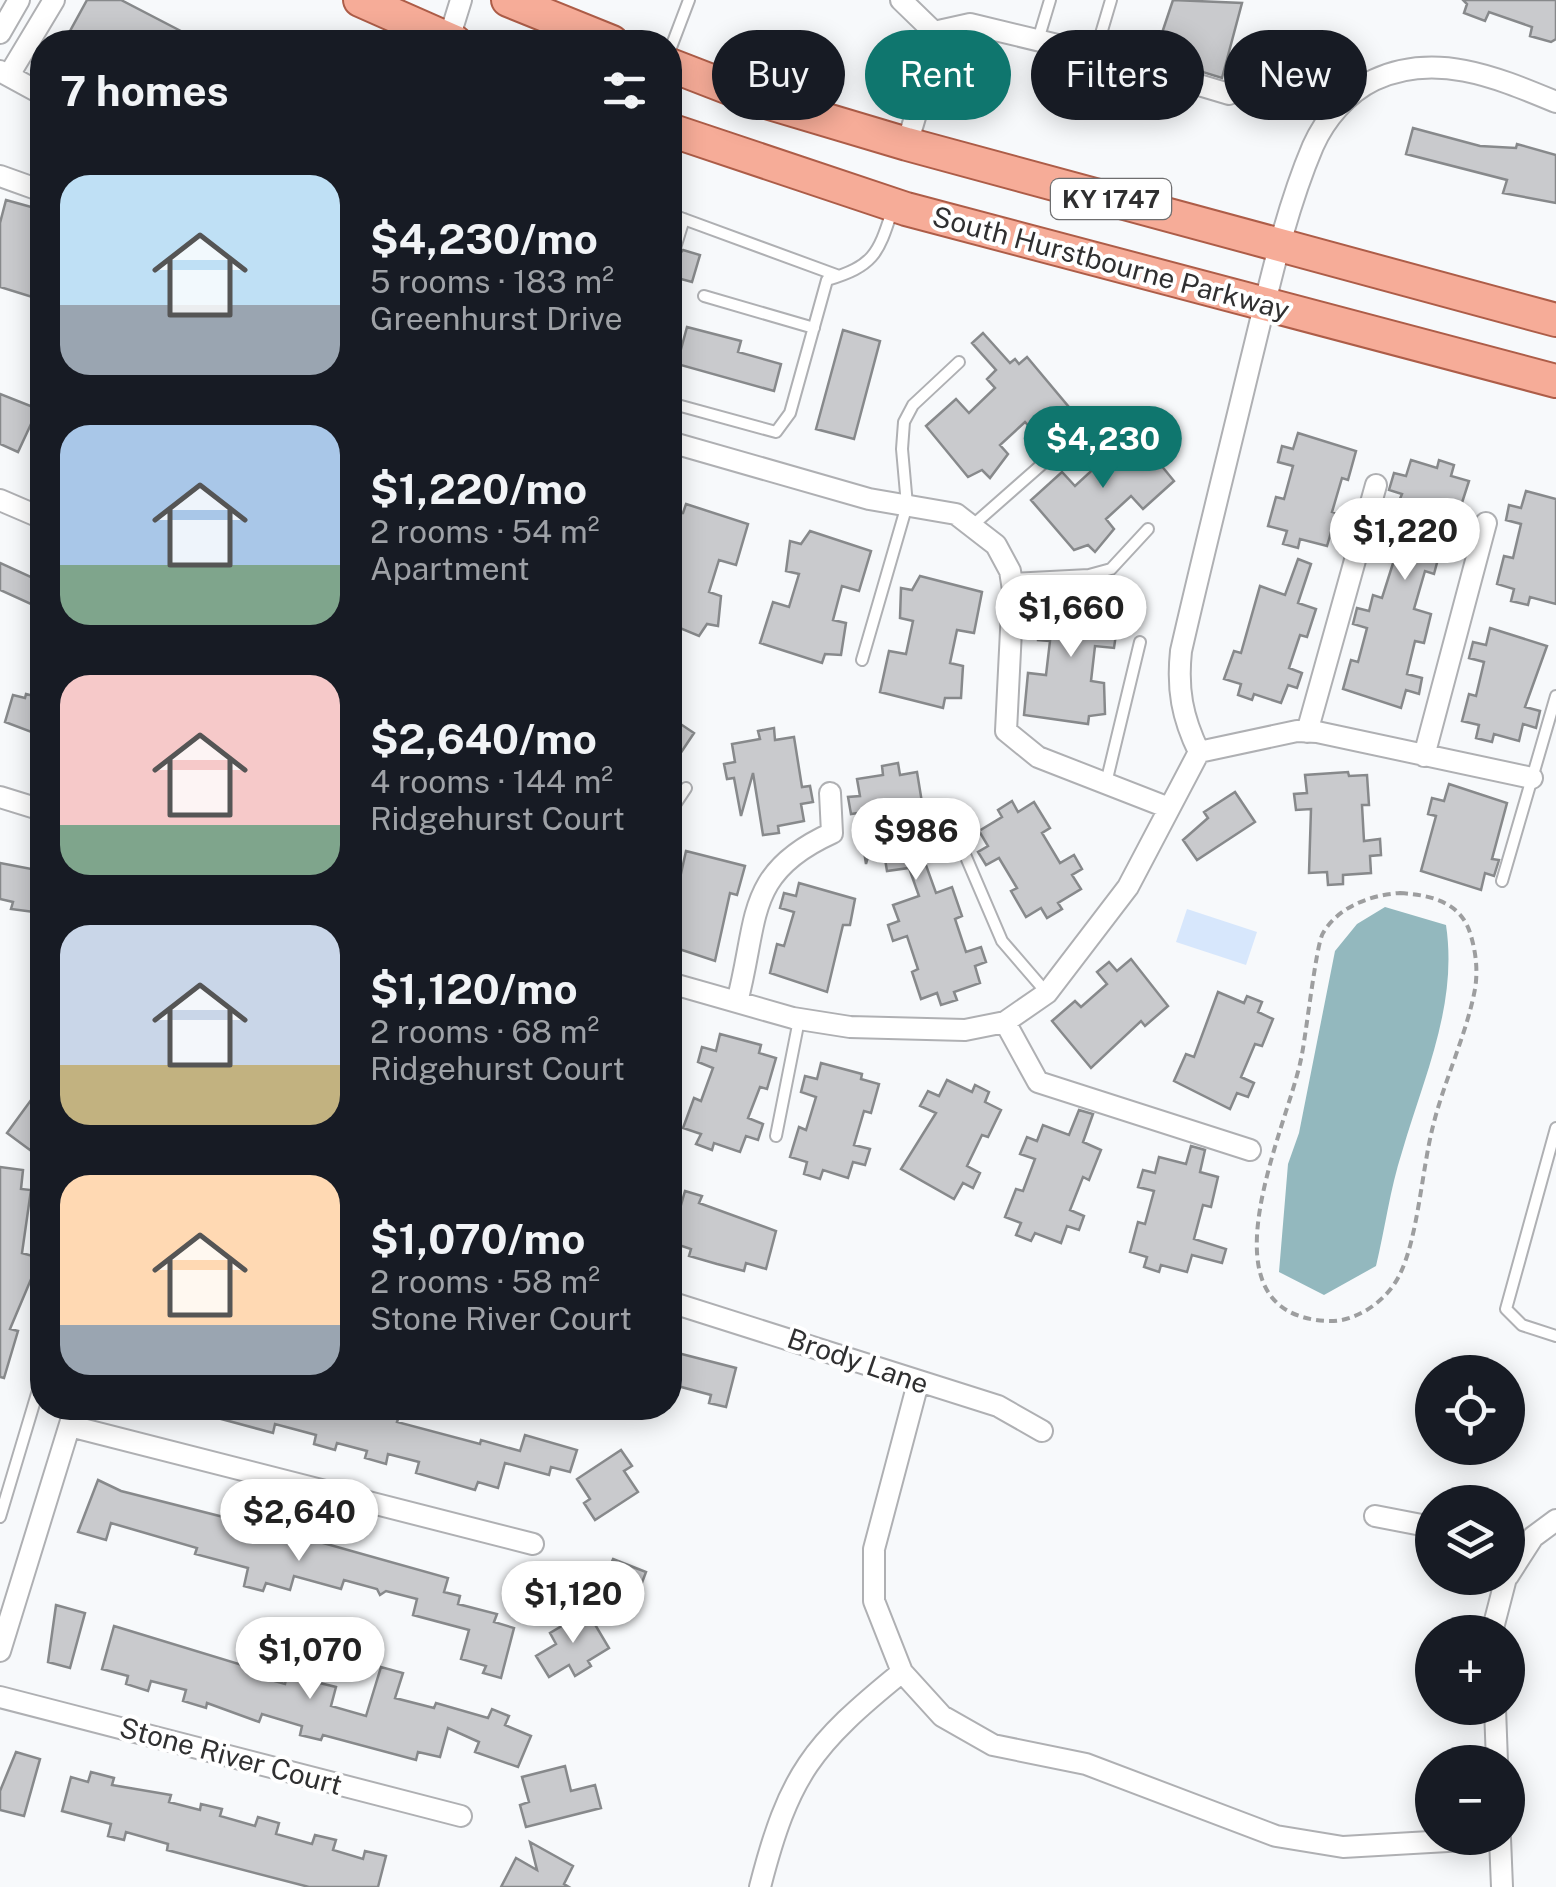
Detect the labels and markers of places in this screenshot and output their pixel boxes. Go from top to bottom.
pin: $4,230 [1022,406,1184,491]
pin: $1,220 [1324,498,1486,583]
pin: $1,660 [990,575,1152,660]
pin: $986 [857,798,975,883]
pin: $2,640 [218,1479,380,1564]
pin: $1,120 [492,1561,654,1646]
pin: $1,070 [229,1617,391,1702]

